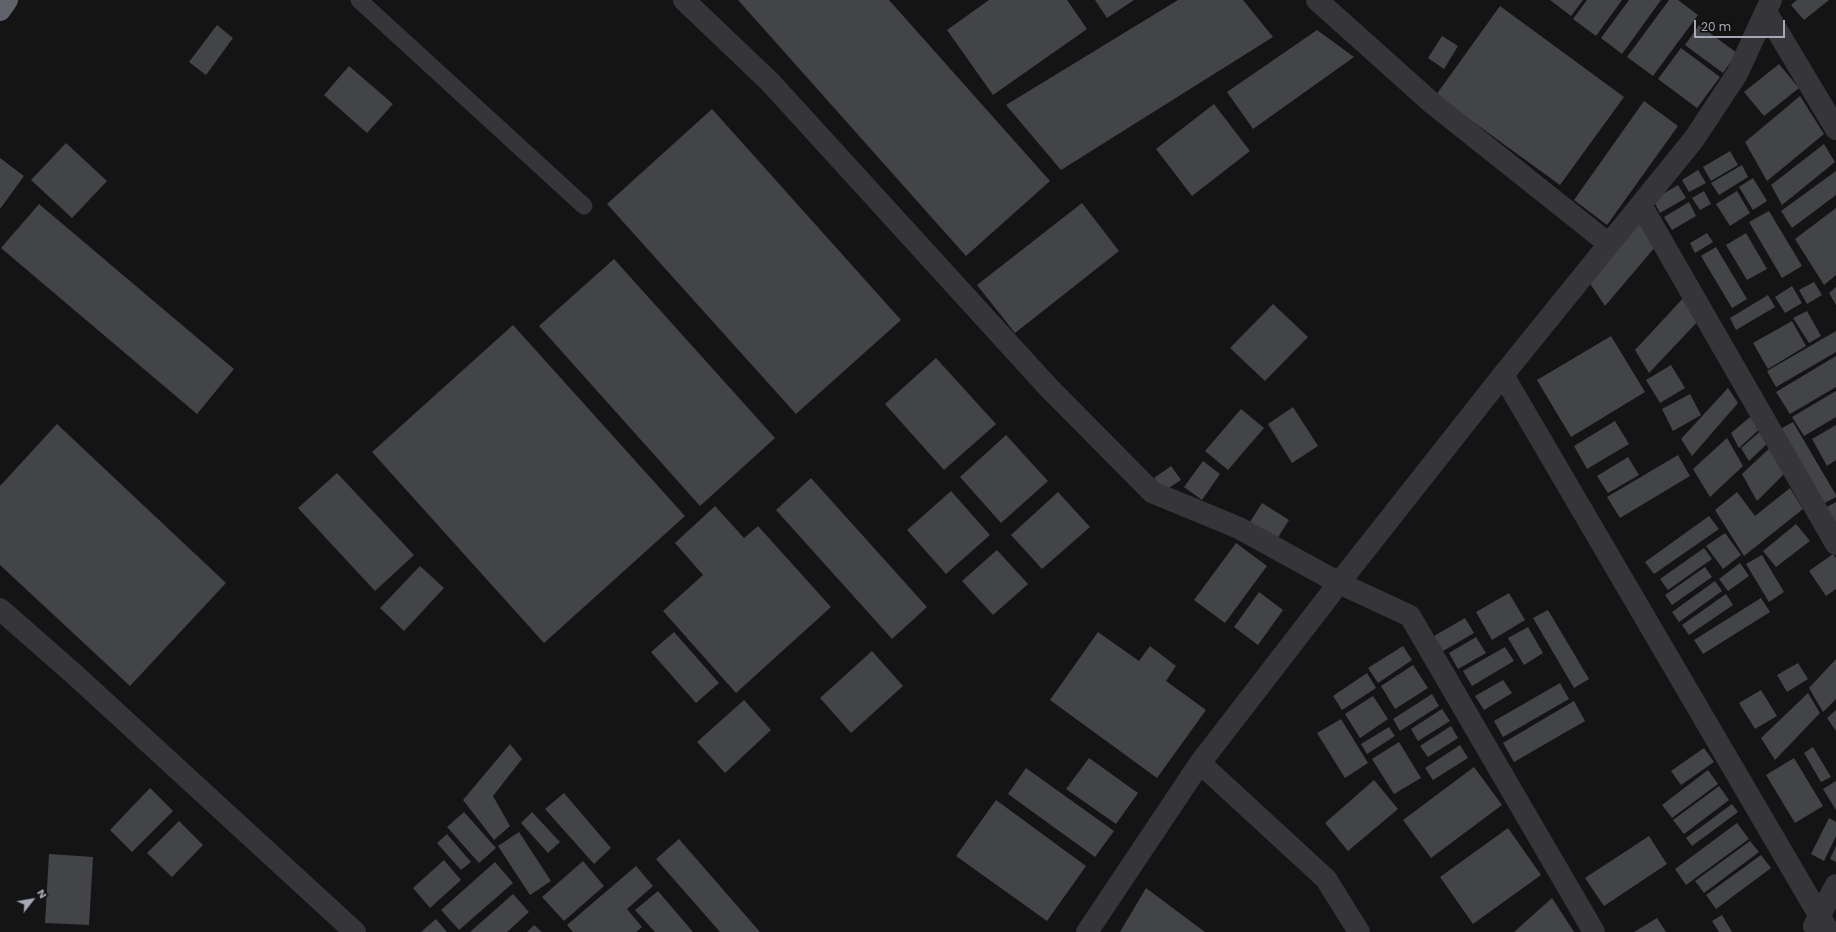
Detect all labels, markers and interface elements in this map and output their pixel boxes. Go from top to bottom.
scale bar [1696,12,1787,38]
text: 20 m [1701,18,1731,35]
north arrow [12,880,52,920]
text: N [33,886,51,901]

